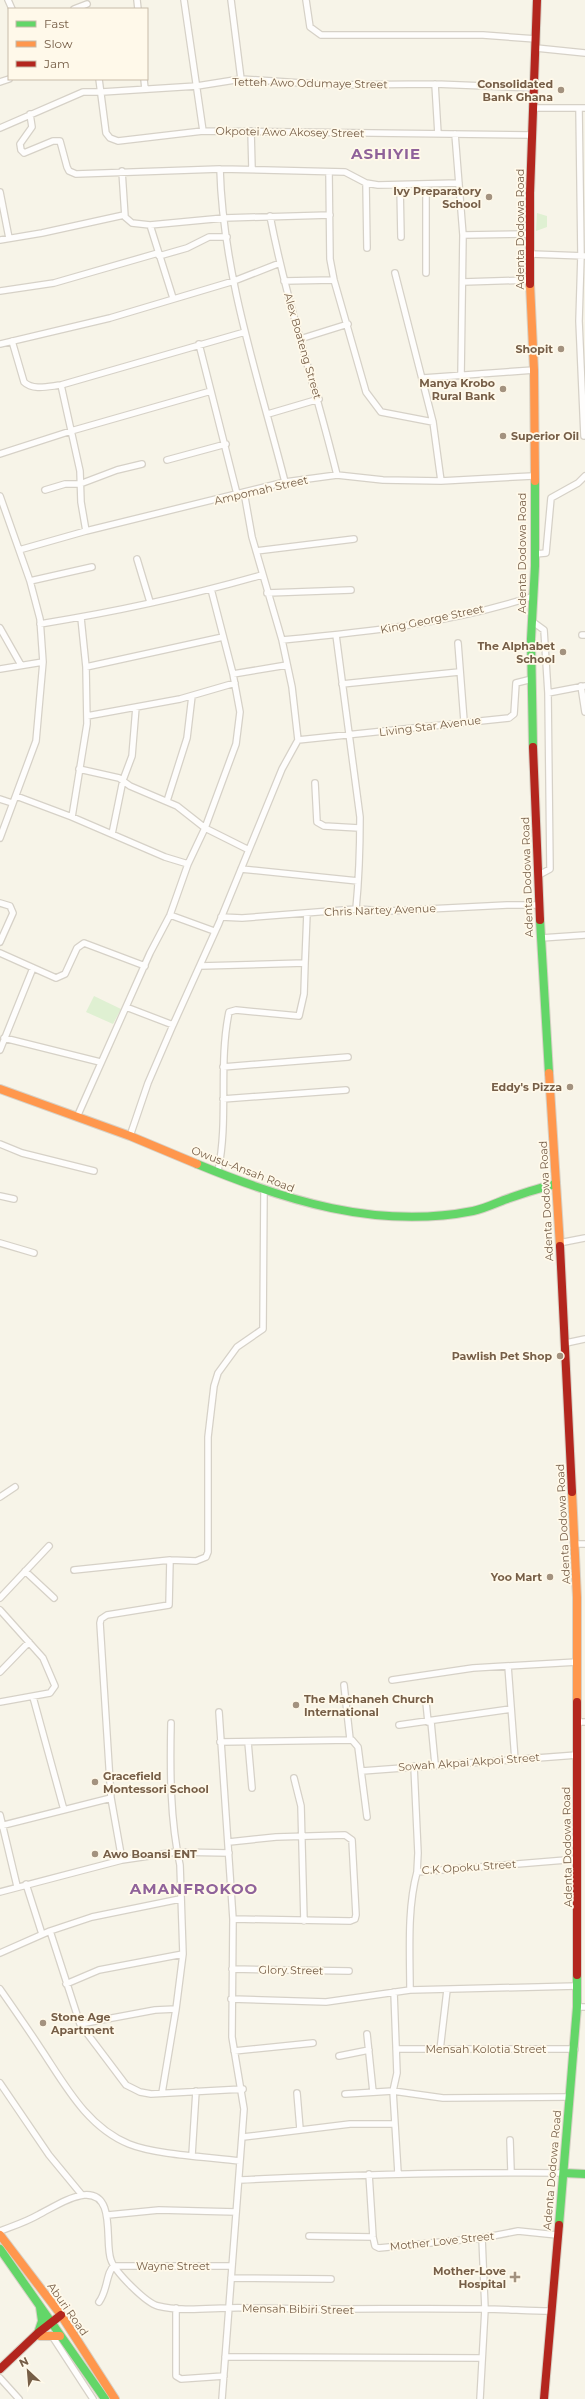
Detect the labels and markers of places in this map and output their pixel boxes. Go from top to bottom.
place label: Consolidated Bank Ghana [477,77,553,104]
marker: Consolidated Bank Ghana [556,85,566,95]
place label: Ivy Preparatory School [393,184,481,211]
marker: Ivy Preparatory School [484,192,494,202]
place label: Shopit [515,342,553,356]
marker: Shopit [556,344,566,354]
place label: Manya Krobo Rural Bank [419,376,496,403]
marker: Manya Krobo Rural Bank [498,384,508,394]
place label: Superior Oil [511,429,579,443]
marker: Superior Oil [498,431,508,441]
place label: The Alphabet School [477,639,555,666]
marker: The Alphabet School [558,647,568,657]
place label: Eddy's Pizza [491,1080,562,1094]
marker: Eddy's Pizza [565,1082,575,1092]
place label: Pawlish Pet Shop [452,1349,552,1363]
marker: Pawlish Pet Shop [555,1351,565,1361]
place label: Yoo Mart [490,1570,542,1584]
marker: Yoo Mart [545,1572,555,1582]
place label: The Machaneh Church International [304,1692,434,1719]
marker: The Machaneh Church International [291,1700,301,1710]
place label: Gracefield Montessori School [103,1769,209,1796]
marker: Gracefield Montessori School [90,1777,100,1787]
place label: Awo Boansi ENT [102,1847,197,1861]
marker: Awo Boansi ENT [90,1849,100,1859]
place label: Stone Age Apartment [50,2010,115,2037]
marker: Stone Age Apartment [38,2018,48,2028]
place label: Mother-Love Hospital [433,2264,506,2291]
marker: Mother-Love Hospital [509,2271,521,2283]

